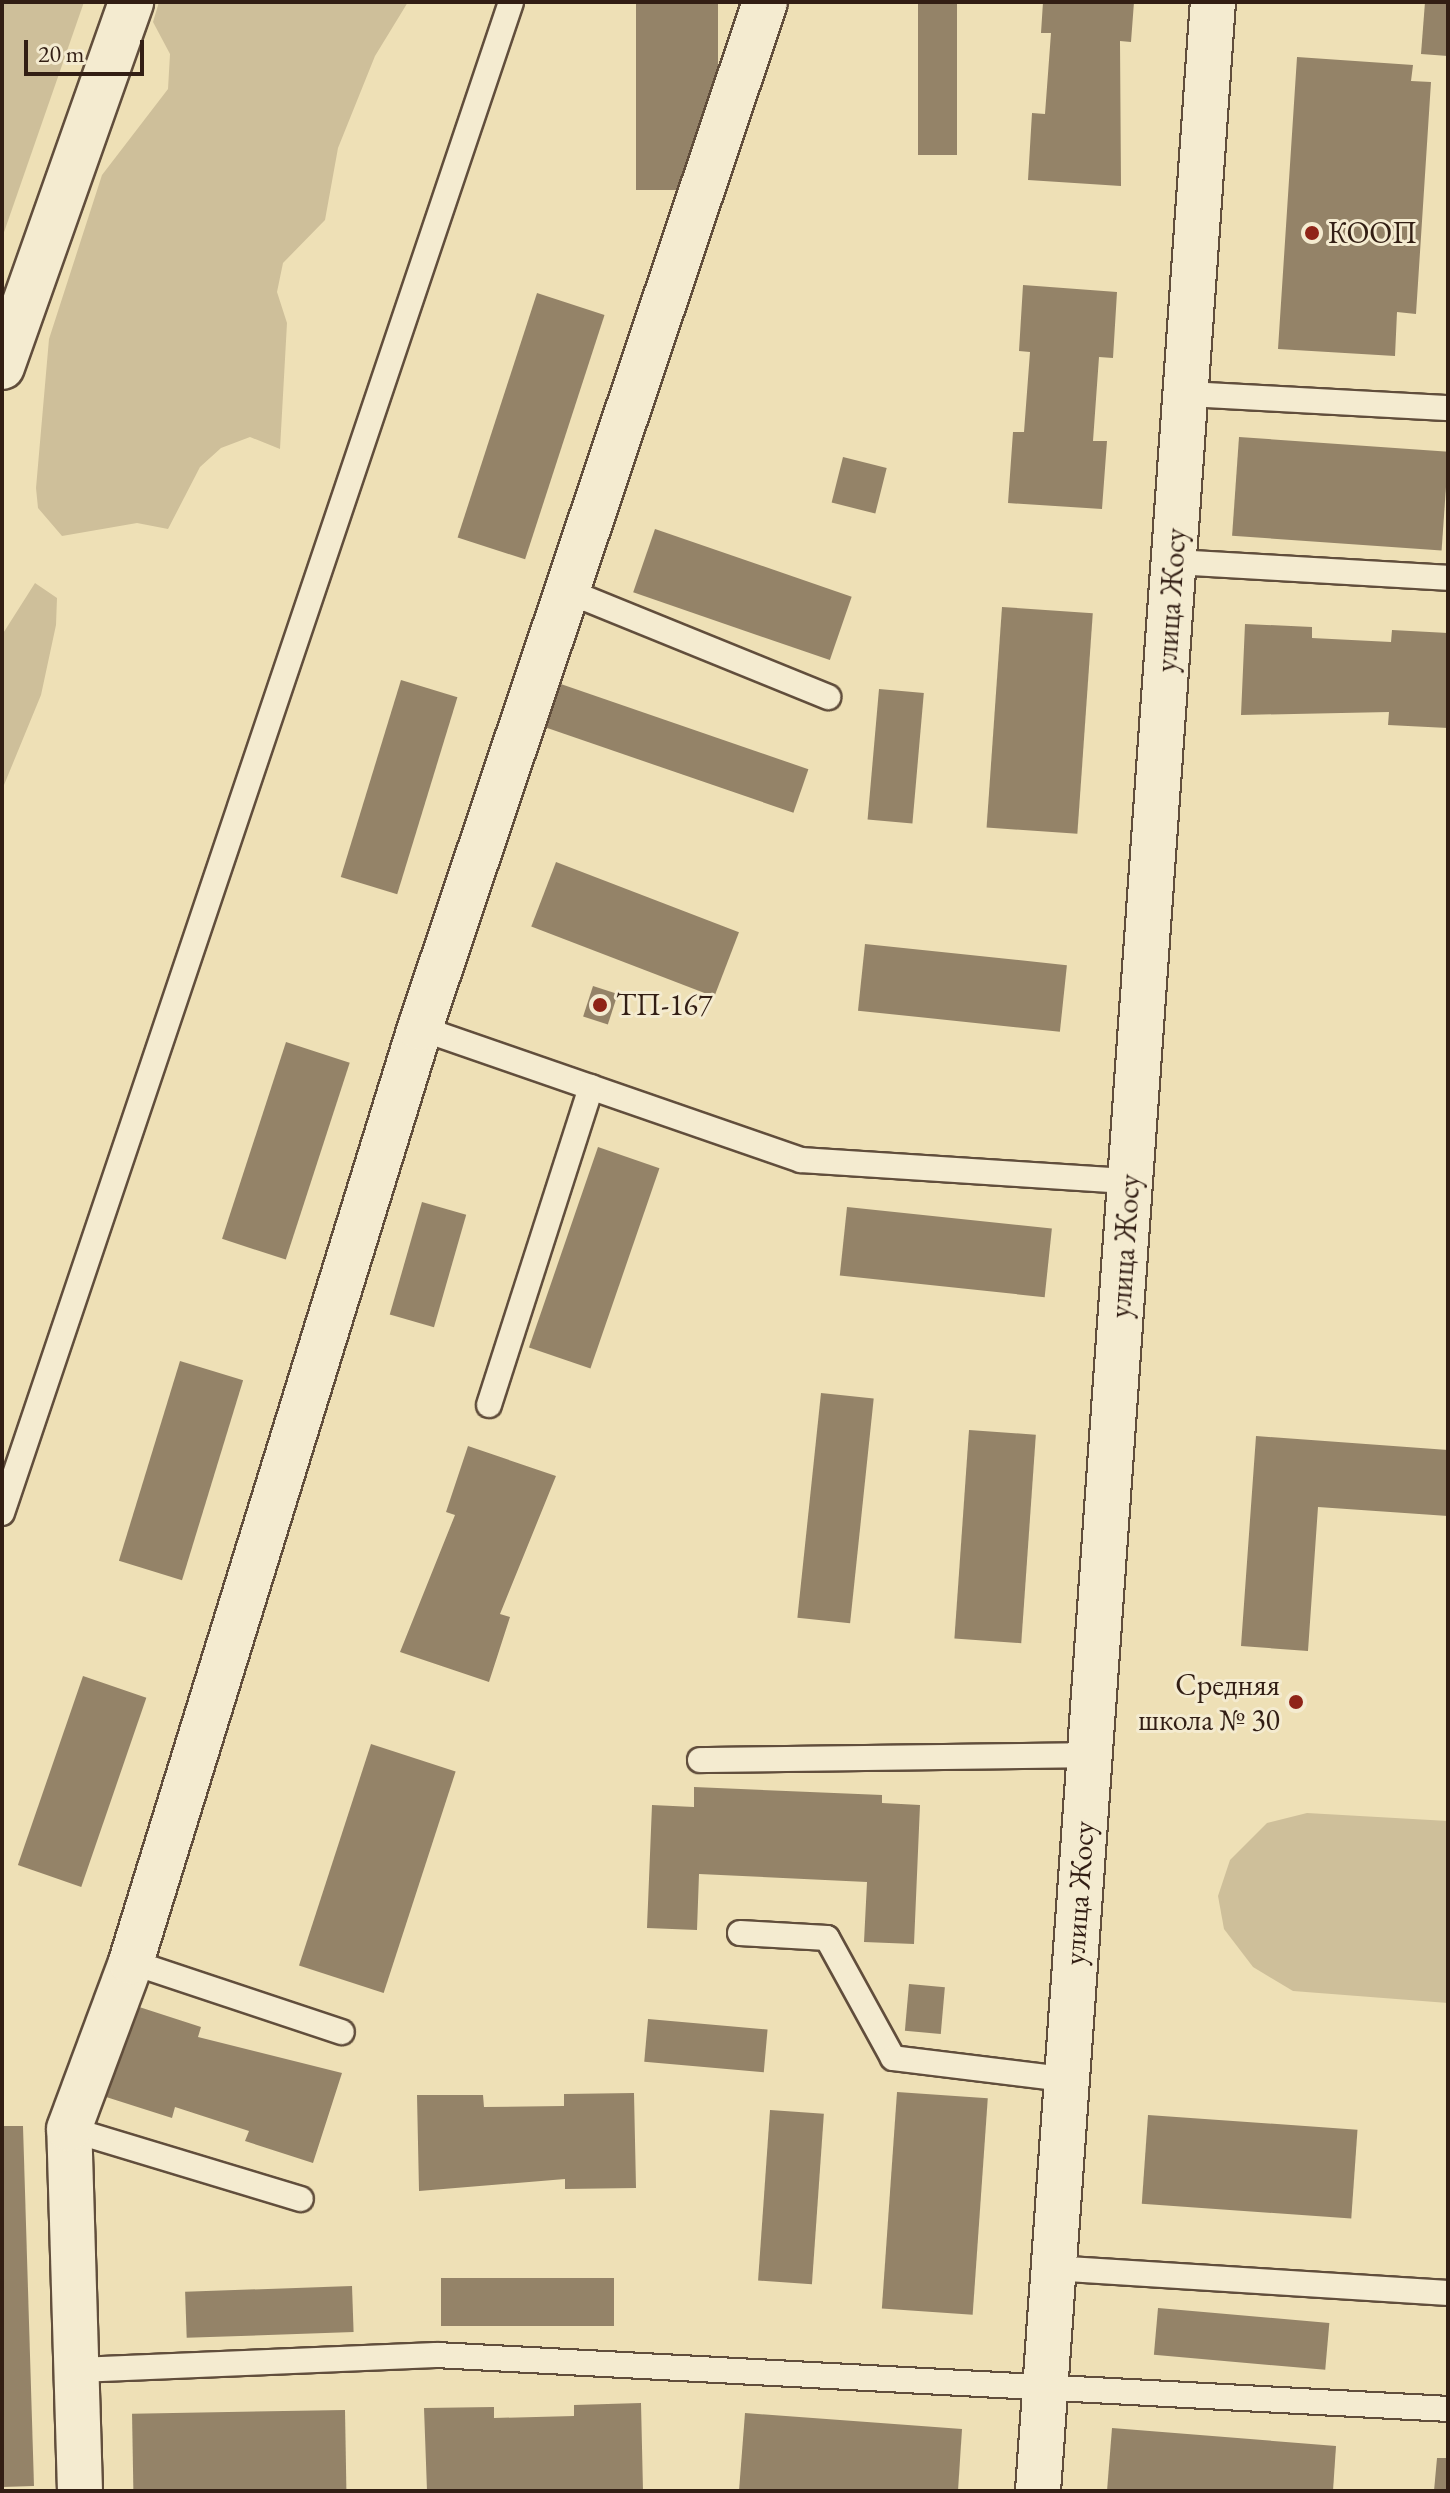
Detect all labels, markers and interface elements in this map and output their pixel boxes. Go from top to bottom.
scale bar [28,24,148,74]
text: 20 m [38,38,85,69]
place label: КООП [1328,215,1417,251]
marker: КООП [1303,224,1321,242]
street label: улица Жосу [1148,527,1194,673]
place label: ТП-167 [616,987,712,1023]
marker: ТП-167 [591,996,609,1014]
street label: улица Жосу [1102,1173,1148,1319]
place label: Средняя школа № 30 [1138,1667,1280,1738]
marker: Средняя школа № 30 [1287,1693,1305,1711]
street label: улица Жосу [1056,1820,1102,1966]

